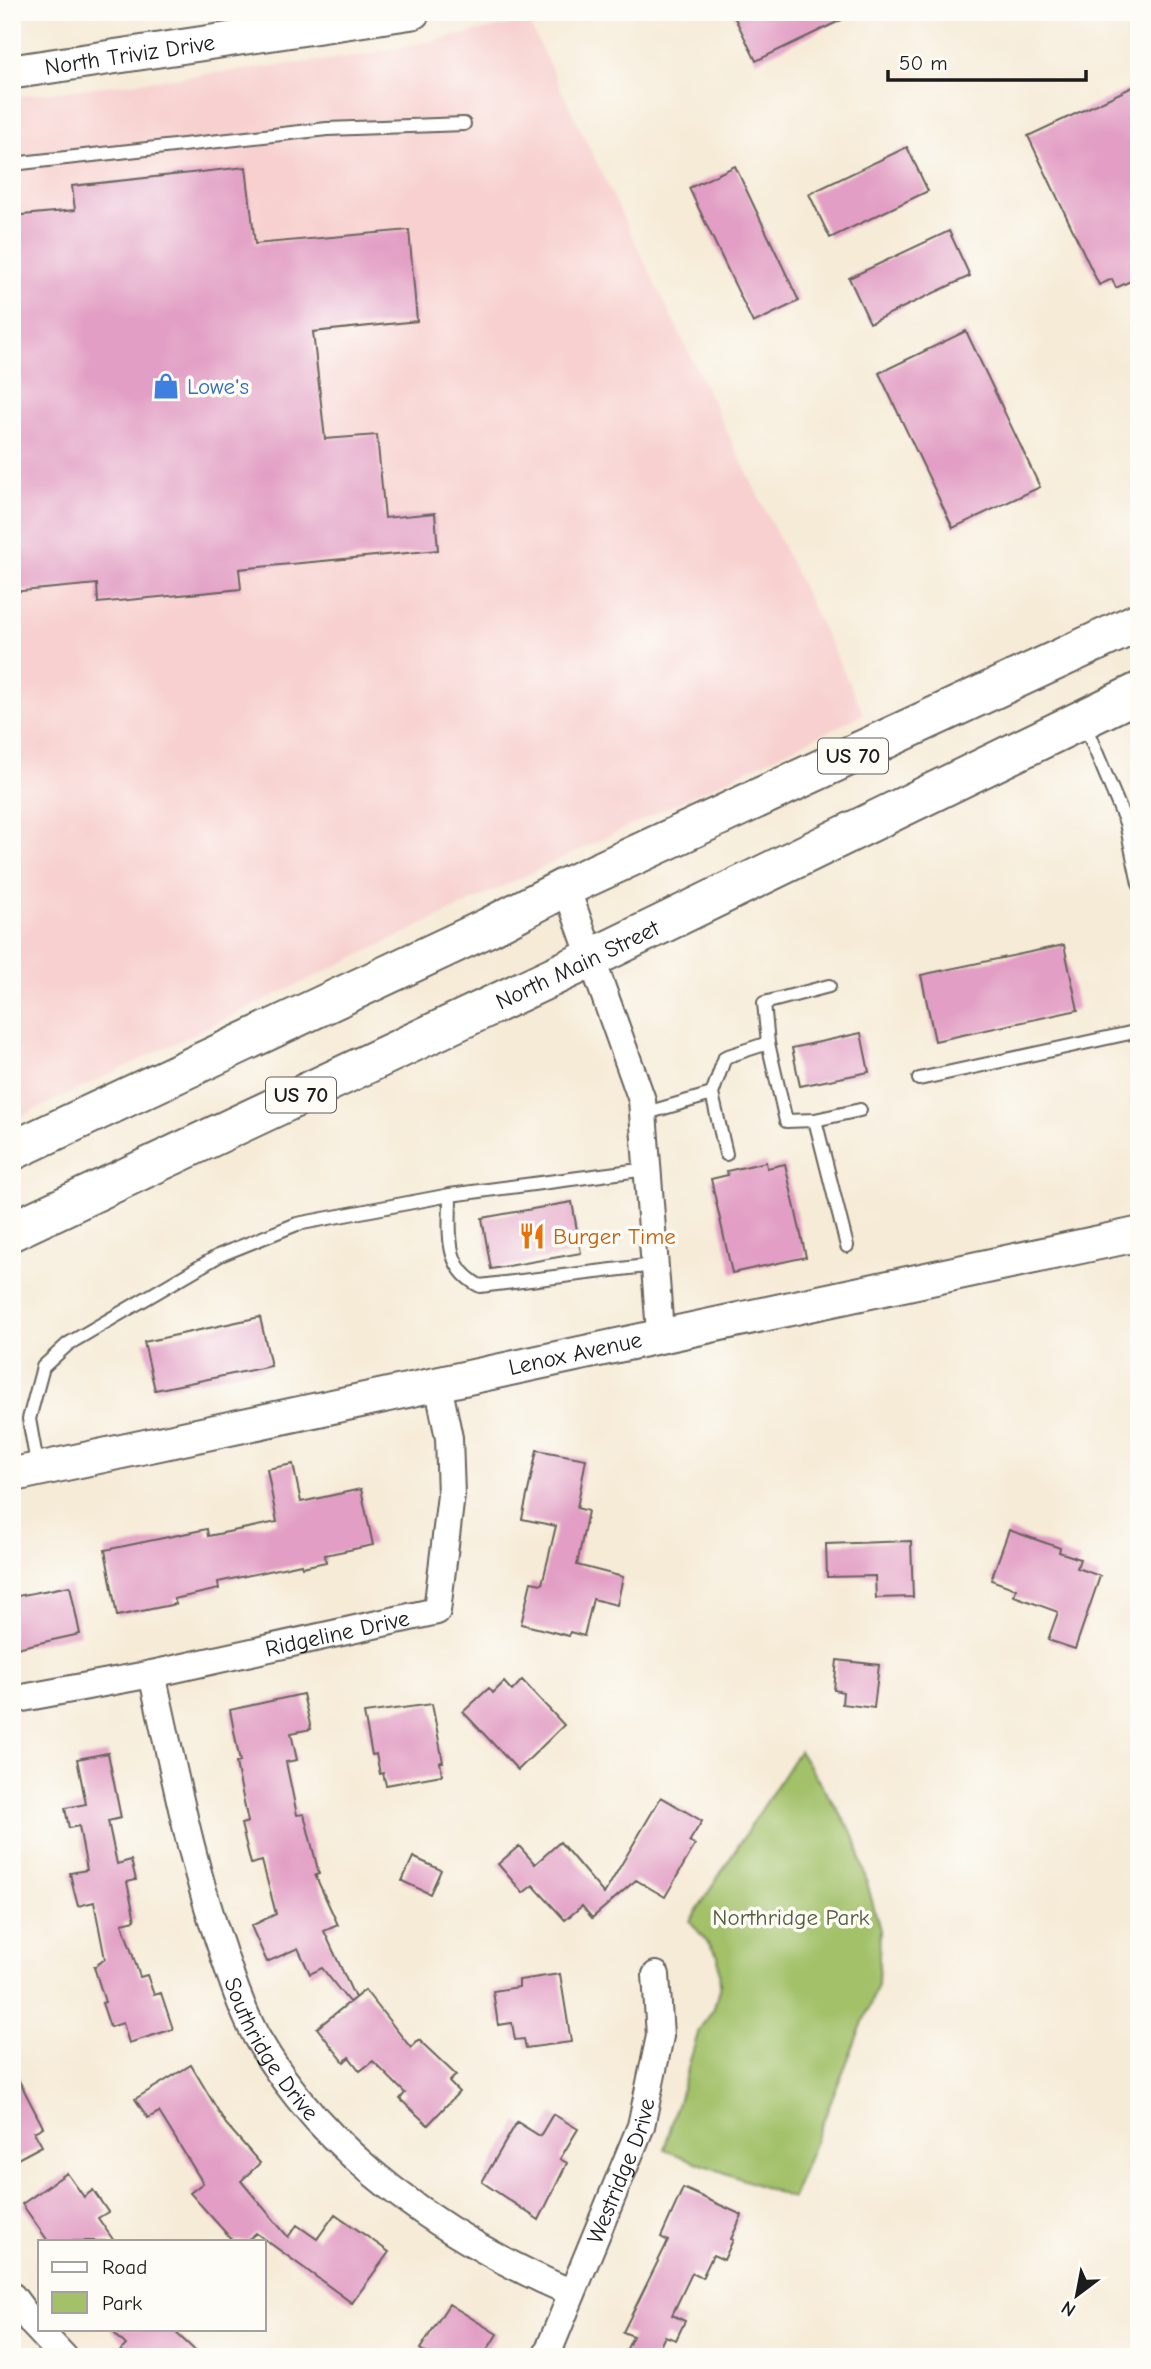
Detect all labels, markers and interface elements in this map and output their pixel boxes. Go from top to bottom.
street label: North Triviz Drive [43,29,217,81]
scale bar [888,38,1086,82]
text: 50 m [899,51,948,75]
shop icon: Lowe's [151,371,181,401]
place label: Lowe's [187,373,249,400]
road number: US 70 [818,738,888,774]
street label: North Main Street [492,914,665,1015]
road number: US 70 [266,1078,336,1112]
restaurant icon: Burger Time [517,1221,547,1251]
place label: Burger Time [553,1223,676,1250]
street label: Lenox Avenue [506,1326,644,1381]
street label: Ridgeline Drive [263,1605,412,1663]
park label: Northridge Park [712,1904,870,1931]
street label: Southridge Drive [218,1974,324,2126]
street label: Westridge Drive [581,2096,660,2247]
legend [38,2240,266,2330]
text: Road [102,2255,147,2279]
north arrow [1042,2260,1112,2330]
text: Park [102,2291,142,2315]
text: N [1057,2296,1080,2321]

